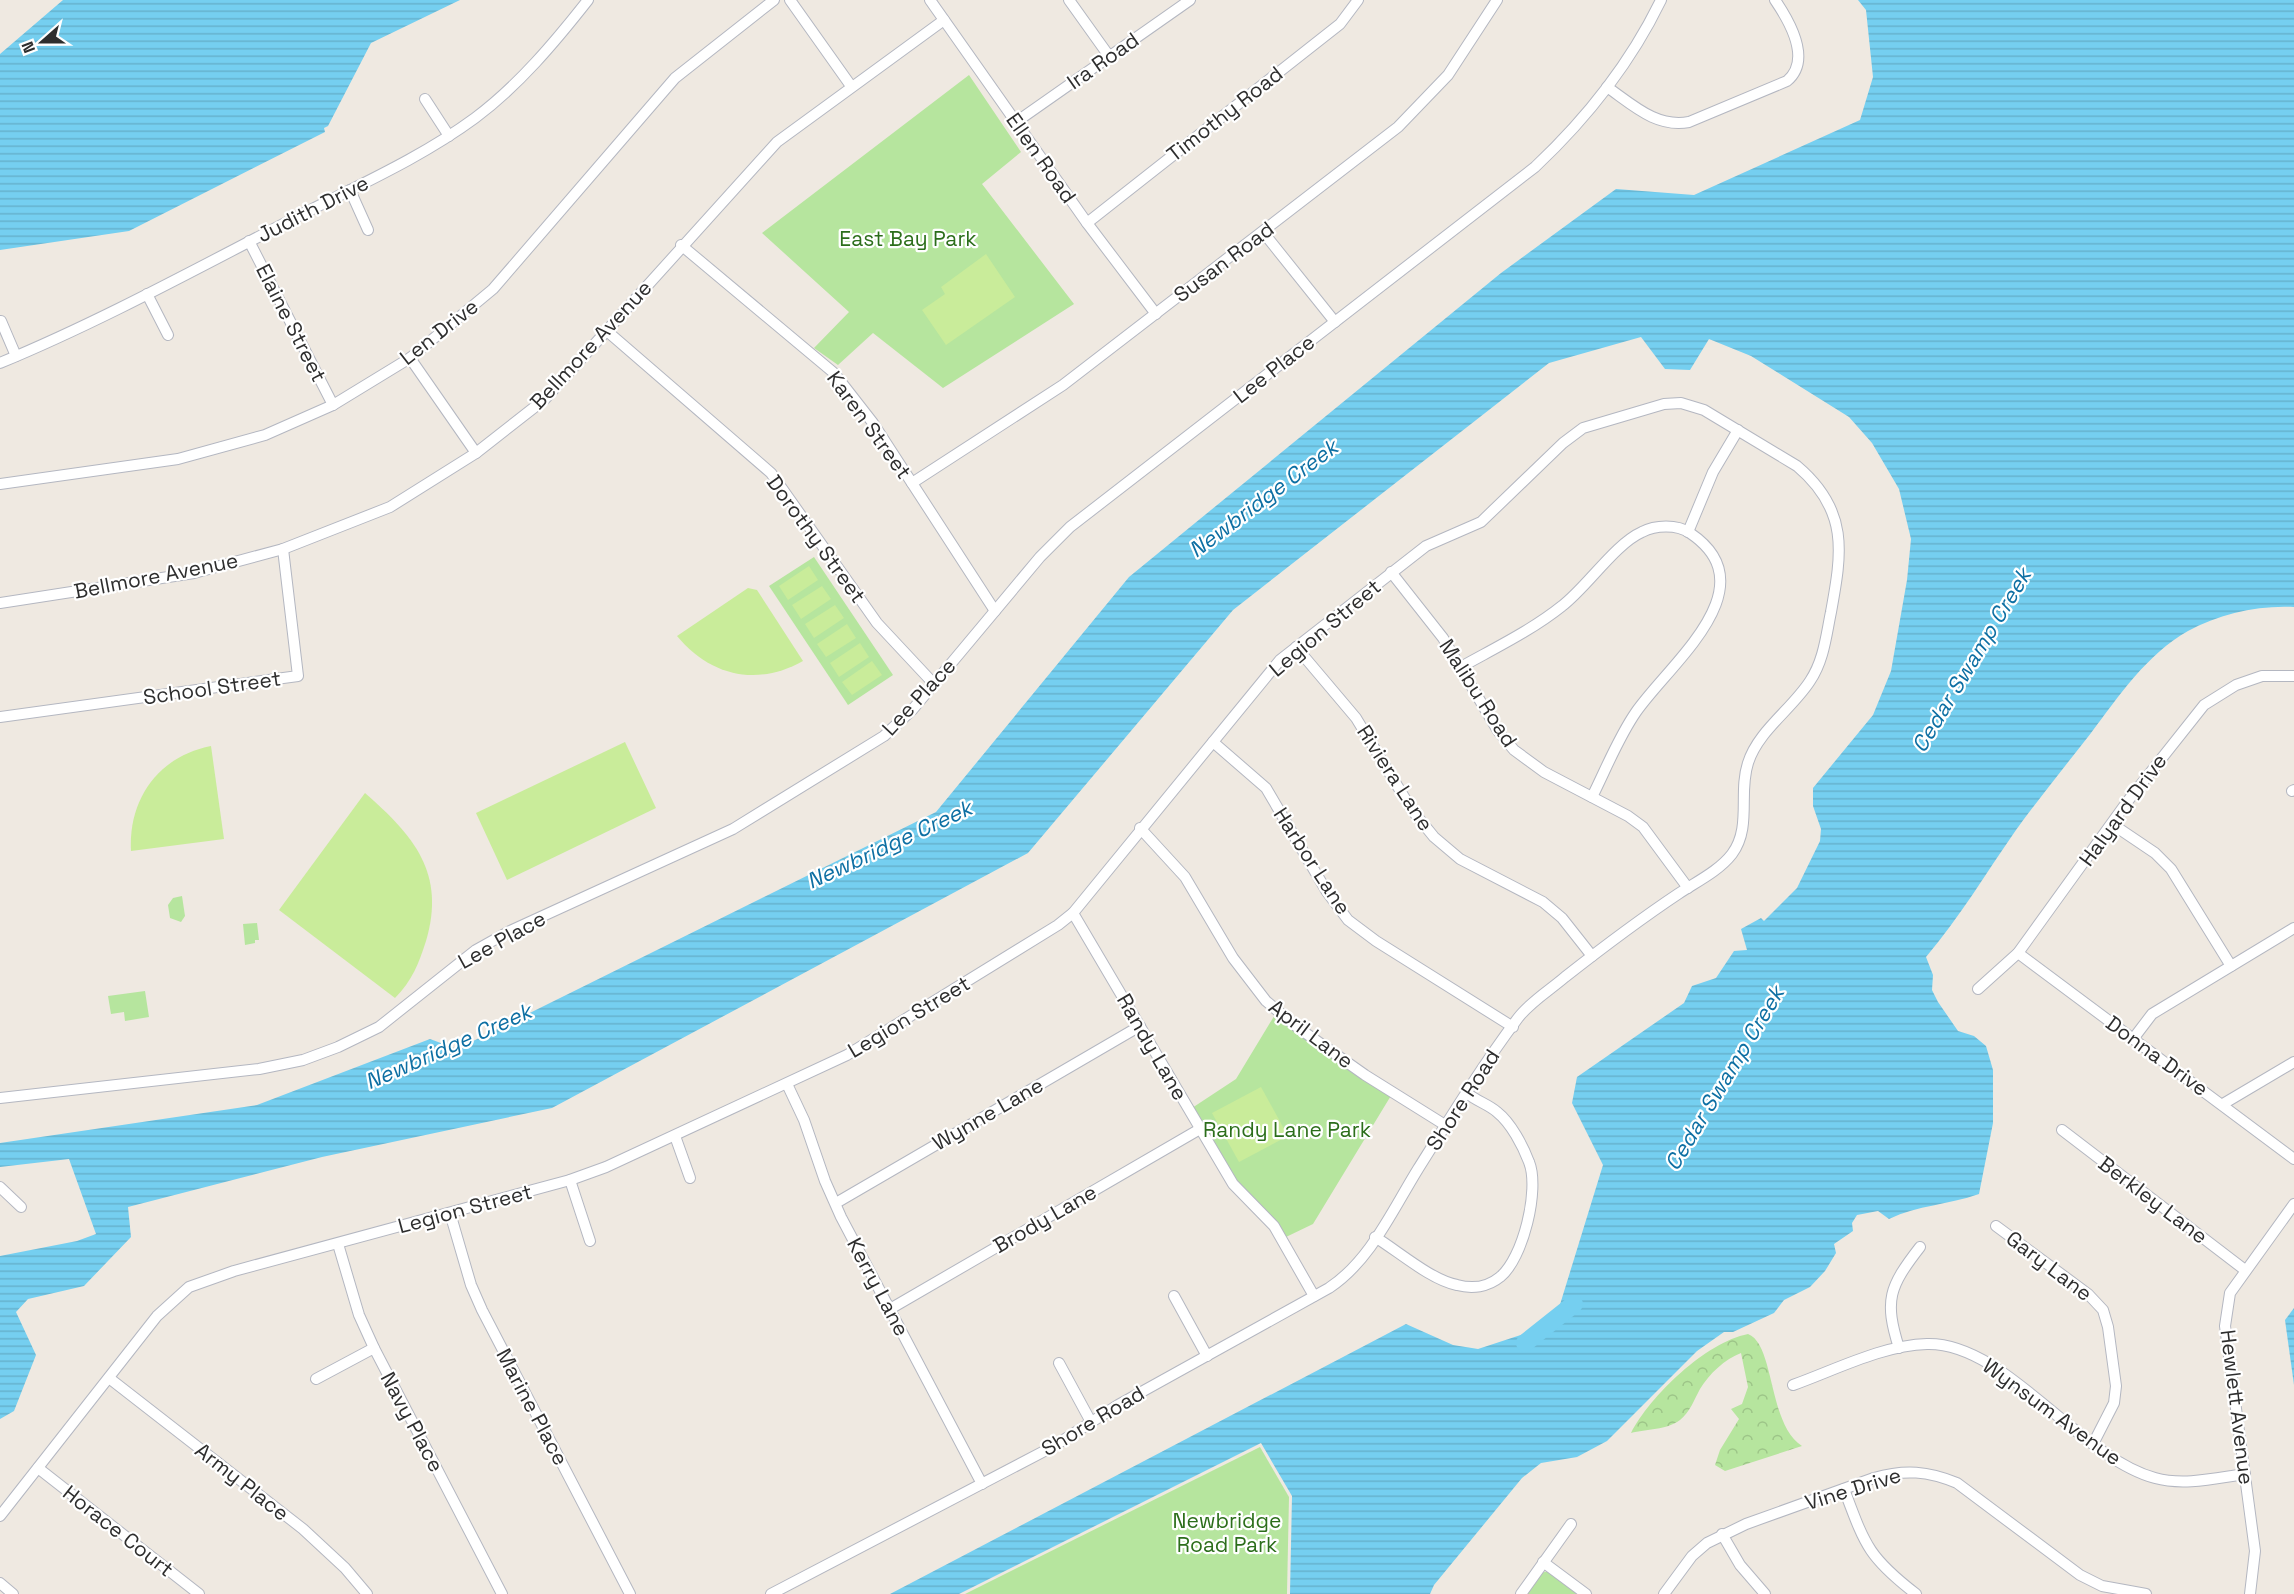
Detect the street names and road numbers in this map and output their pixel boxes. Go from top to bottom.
street label: Ira Road [1062,26,1144,95]
street label: Timothy Road [1161,60,1288,167]
street label: Ellen Road [1000,107,1082,208]
street label: Judith Drive [252,169,373,248]
street label: Susan Road [1168,215,1279,308]
street label: Elaine Street [250,259,333,386]
street label: Bellmore Avenue [524,274,657,415]
street label: Len Drive [394,293,483,371]
street label: Lee Place [1227,328,1320,409]
street label: Karen Street [821,365,918,484]
street label: Dorothy Street [761,469,872,608]
street label: Bellmore Avenue [71,546,240,605]
street label: Legion Street [1263,573,1386,682]
street label: Malibu Road [1433,633,1523,752]
street label: Lee Place [876,652,961,741]
street label: School Street [141,664,283,711]
street label: Riviera Lane [1351,720,1440,836]
street label: Halyard Drive [2073,748,2173,871]
street label: Harbor Lane [1268,802,1357,919]
street label: Lee Place [453,904,550,975]
street label: Legion Street [843,969,975,1064]
street label: Randy Lane [1111,989,1194,1105]
street label: April Lane [1264,993,1359,1074]
street label: Donna Drive [2101,1009,2214,1102]
street label: Shore Road [1420,1044,1505,1156]
street label: Wynne Lane [927,1071,1048,1156]
street label: Berkley Lane [2093,1150,2213,1250]
street label: Legion Street [395,1178,535,1239]
street label: Brody Lane [988,1178,1101,1259]
street label: Gary Lane [2001,1224,2098,1307]
street label: Kerry Lane [841,1233,916,1341]
street label: Hewlett Avenue [2215,1328,2260,1486]
street label: Marine Place [490,1344,575,1470]
street label: Wynsum Avenue [1977,1352,2127,1471]
street label: Navy Place [375,1367,450,1476]
street label: Shore Road [1036,1379,1149,1462]
street label: Army Place [190,1437,295,1527]
street label: Vine Drive [1801,1461,1904,1516]
street label: Horace Court [57,1479,179,1582]

